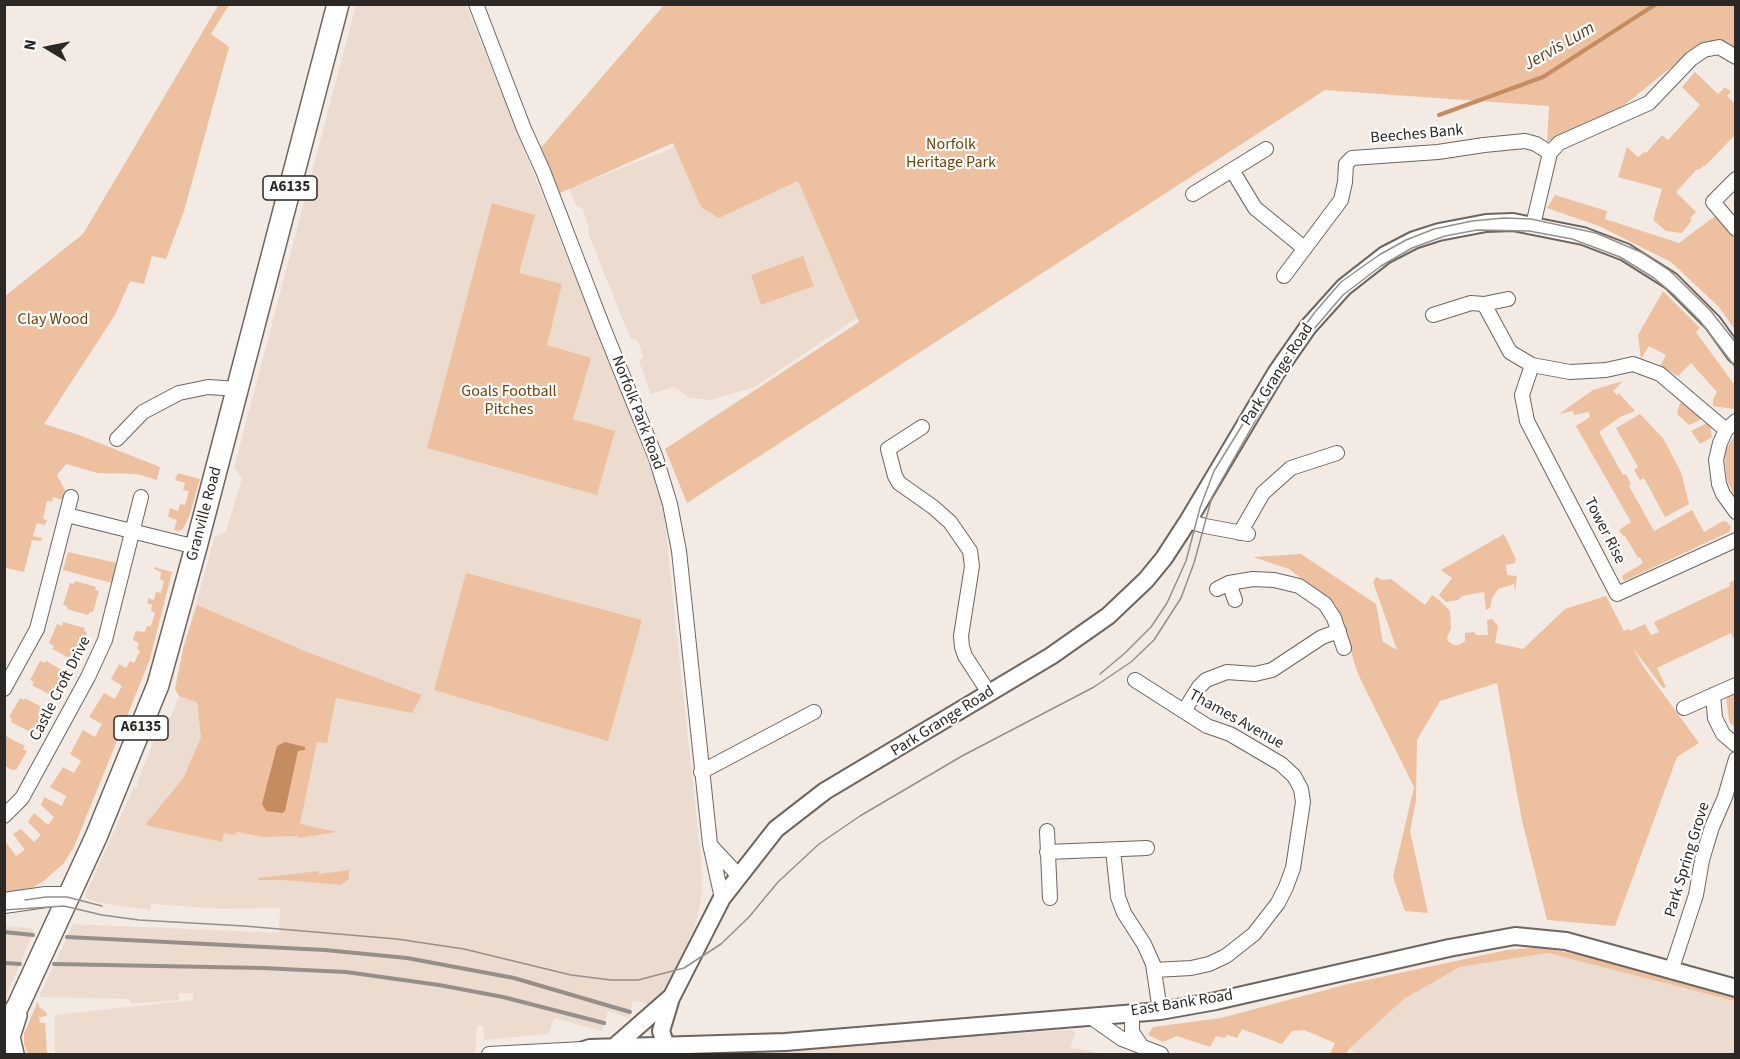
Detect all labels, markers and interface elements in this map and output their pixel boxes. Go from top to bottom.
north arrow [18,18,78,78]
water label: Jervis Lum [1521,18,1599,76]
text: N [19,38,42,52]
street label: Beeches Bank [1370,121,1464,149]
park label: Norfolk Heritage Park [906,135,996,173]
road number: A6135 [263,176,317,200]
park label: Clay Wood [18,310,88,330]
street label: Park Grange Road [1238,320,1318,430]
street label: Norfolk Park Road [606,353,668,473]
park label: Goals Football Pitches [461,382,557,420]
street label: Granville Road [183,465,227,563]
street label: Tower Rise [1579,495,1629,567]
street label: Castle Croft Drive [26,634,96,744]
street label: Park Grange Road [888,683,998,761]
street label: Thames Avenue [1185,686,1287,754]
road number: A6135 [114,716,168,740]
street label: Park Spring Grove [1661,800,1715,920]
street label: East Bank Road [1130,986,1234,1022]

